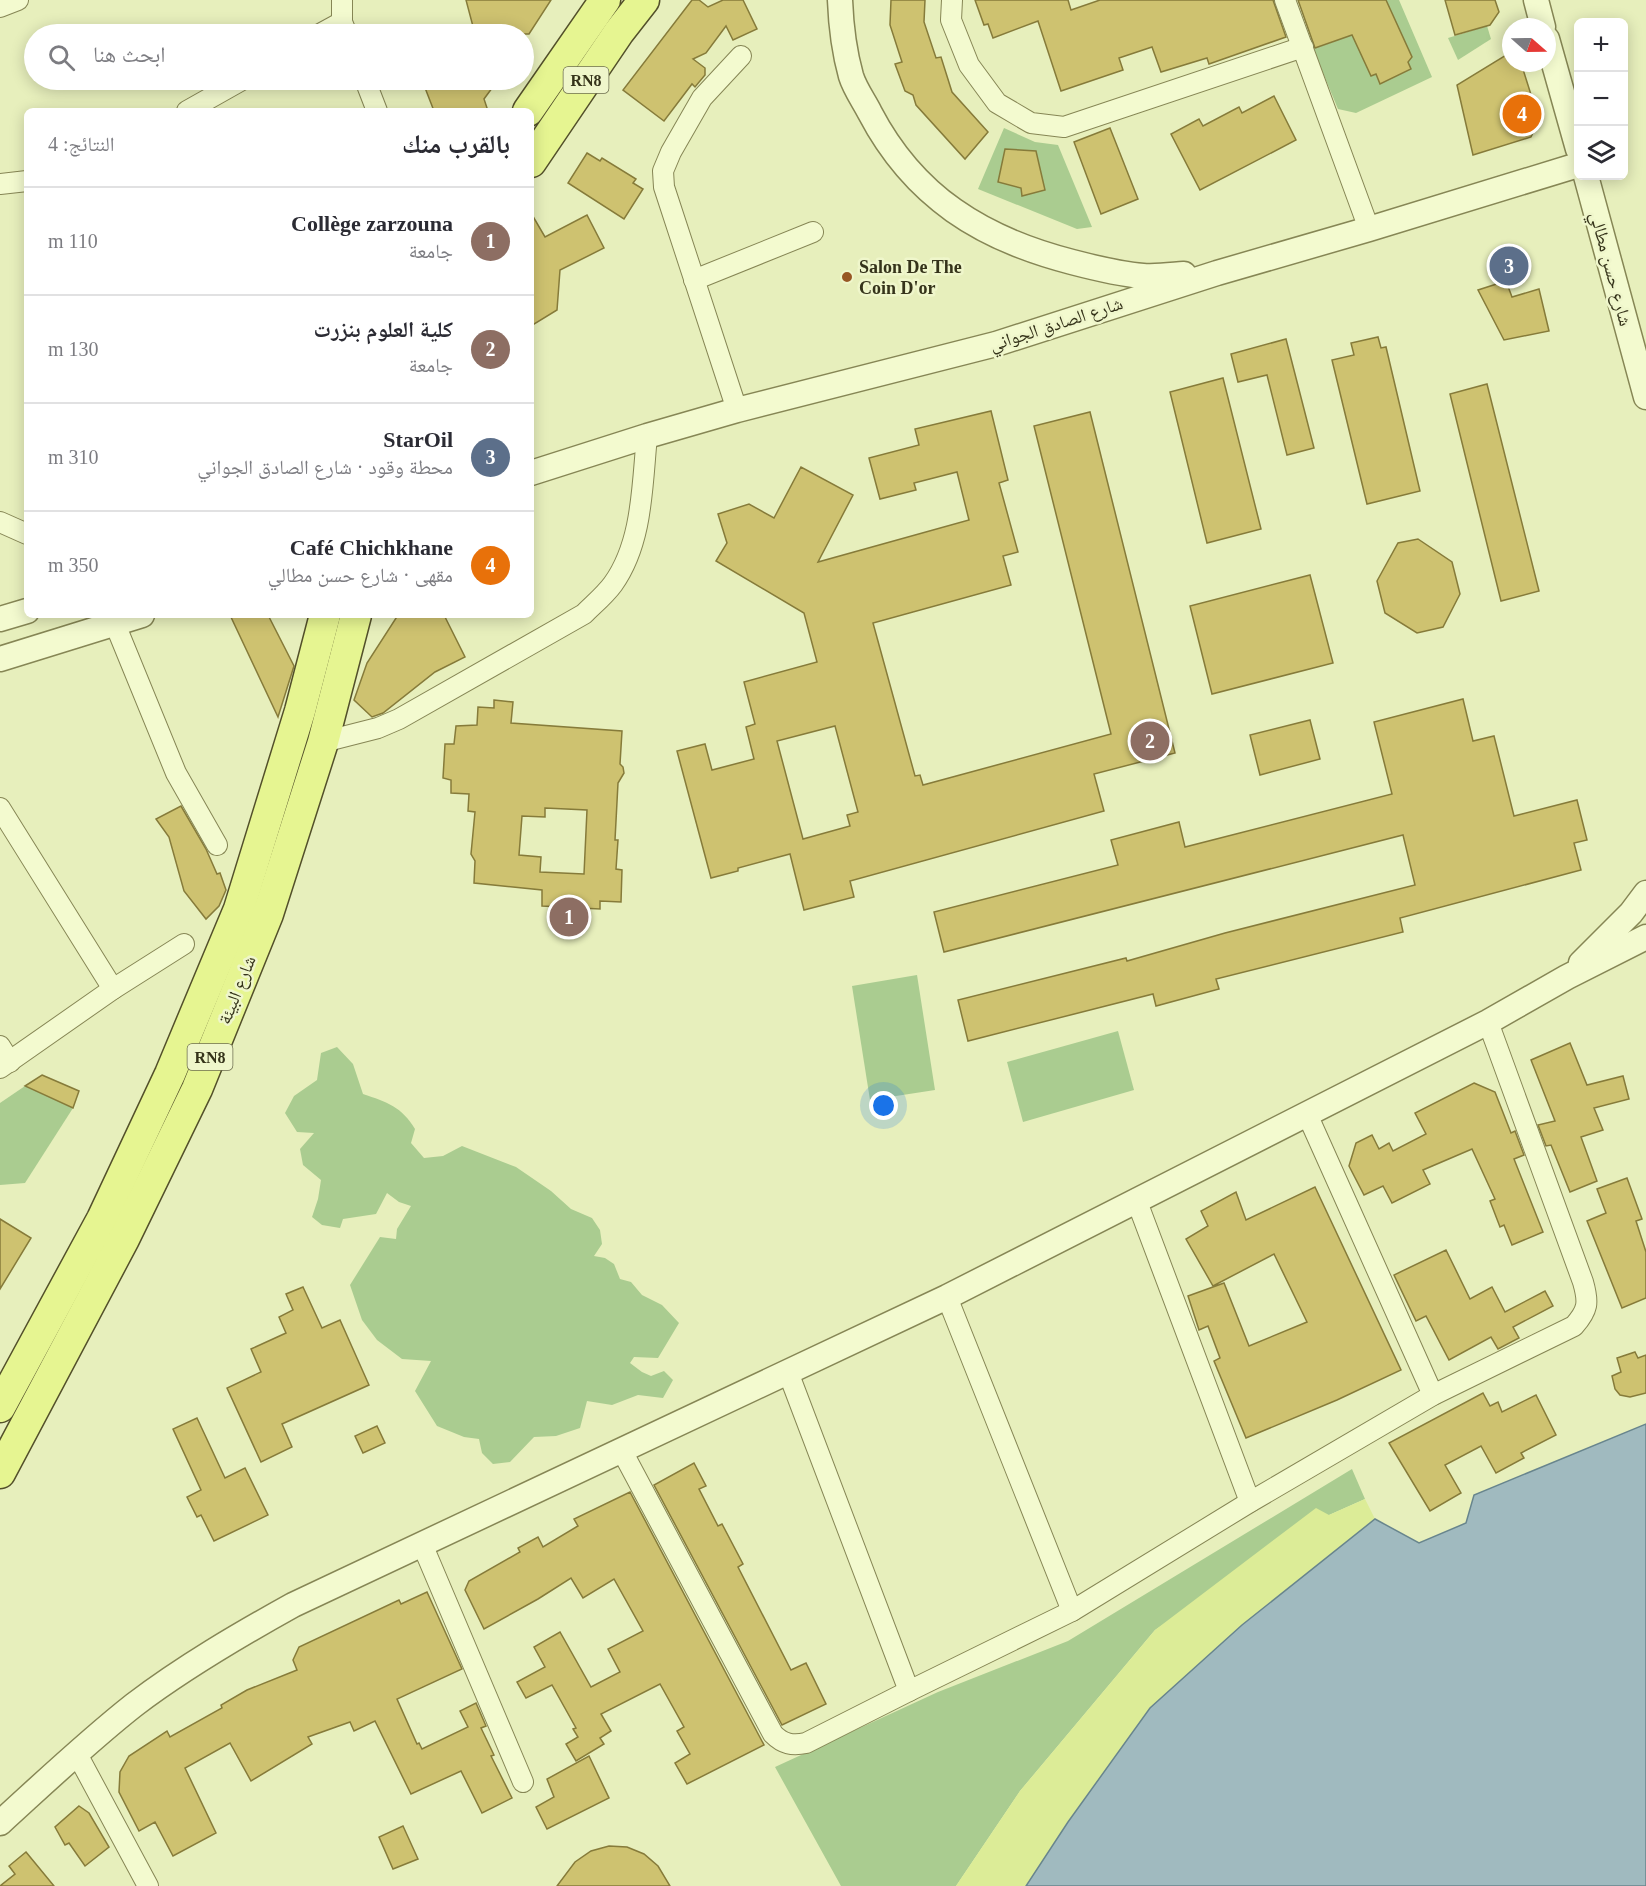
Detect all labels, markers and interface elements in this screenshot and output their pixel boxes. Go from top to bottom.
north arrow [1502,18,1556,72]
map controls [1574,18,1628,180]
button: + [1574,18,1628,72]
search box [24,24,534,90]
icon: search [45,41,78,74]
text: ابحث هنا [93,42,166,67]
road number: RN8 [564,67,608,93]
button: − [1574,72,1628,126]
pin: 4 [1502,92,1541,136]
button: layers [1574,126,1628,180]
text: بالقرب منك [402,130,510,159]
text: النتائج: 4 [48,133,114,155]
street label: شارع حسن مطالي [1582,210,1636,329]
text: Collège zarzouna [291,211,453,236]
text: 110 m [48,230,98,252]
text: 1 [486,230,496,252]
text: جامعة [409,240,453,262]
pin: 3 [1490,244,1528,288]
place label: Salon De The Coin D'or [859,257,962,298]
marker: Salon De The Coin D'or [840,270,854,284]
street label: شارع الصادق الجواني [987,293,1127,359]
text: كلية العلوم بنزرت [313,317,453,342]
text: 130 m [48,338,99,360]
text: 2 [486,338,496,360]
text: جامعة [409,354,453,376]
text: StarOil [383,427,453,452]
text: 310 m [48,446,99,468]
text: 3 [486,446,496,468]
text: محطة وقود · شارع الصادق الجواني [197,456,453,478]
text: Café Chichkhane [290,535,453,560]
text: 350 m [48,554,99,576]
text: 4 [486,554,496,576]
text: مقهى · شارع حسن مطالي [268,564,453,586]
pin: 2 [1130,718,1170,764]
pin: 1 [550,894,588,940]
street label: شارع البيئة [214,953,261,1027]
road number: RN8 [188,1044,232,1070]
your location [869,1091,898,1120]

